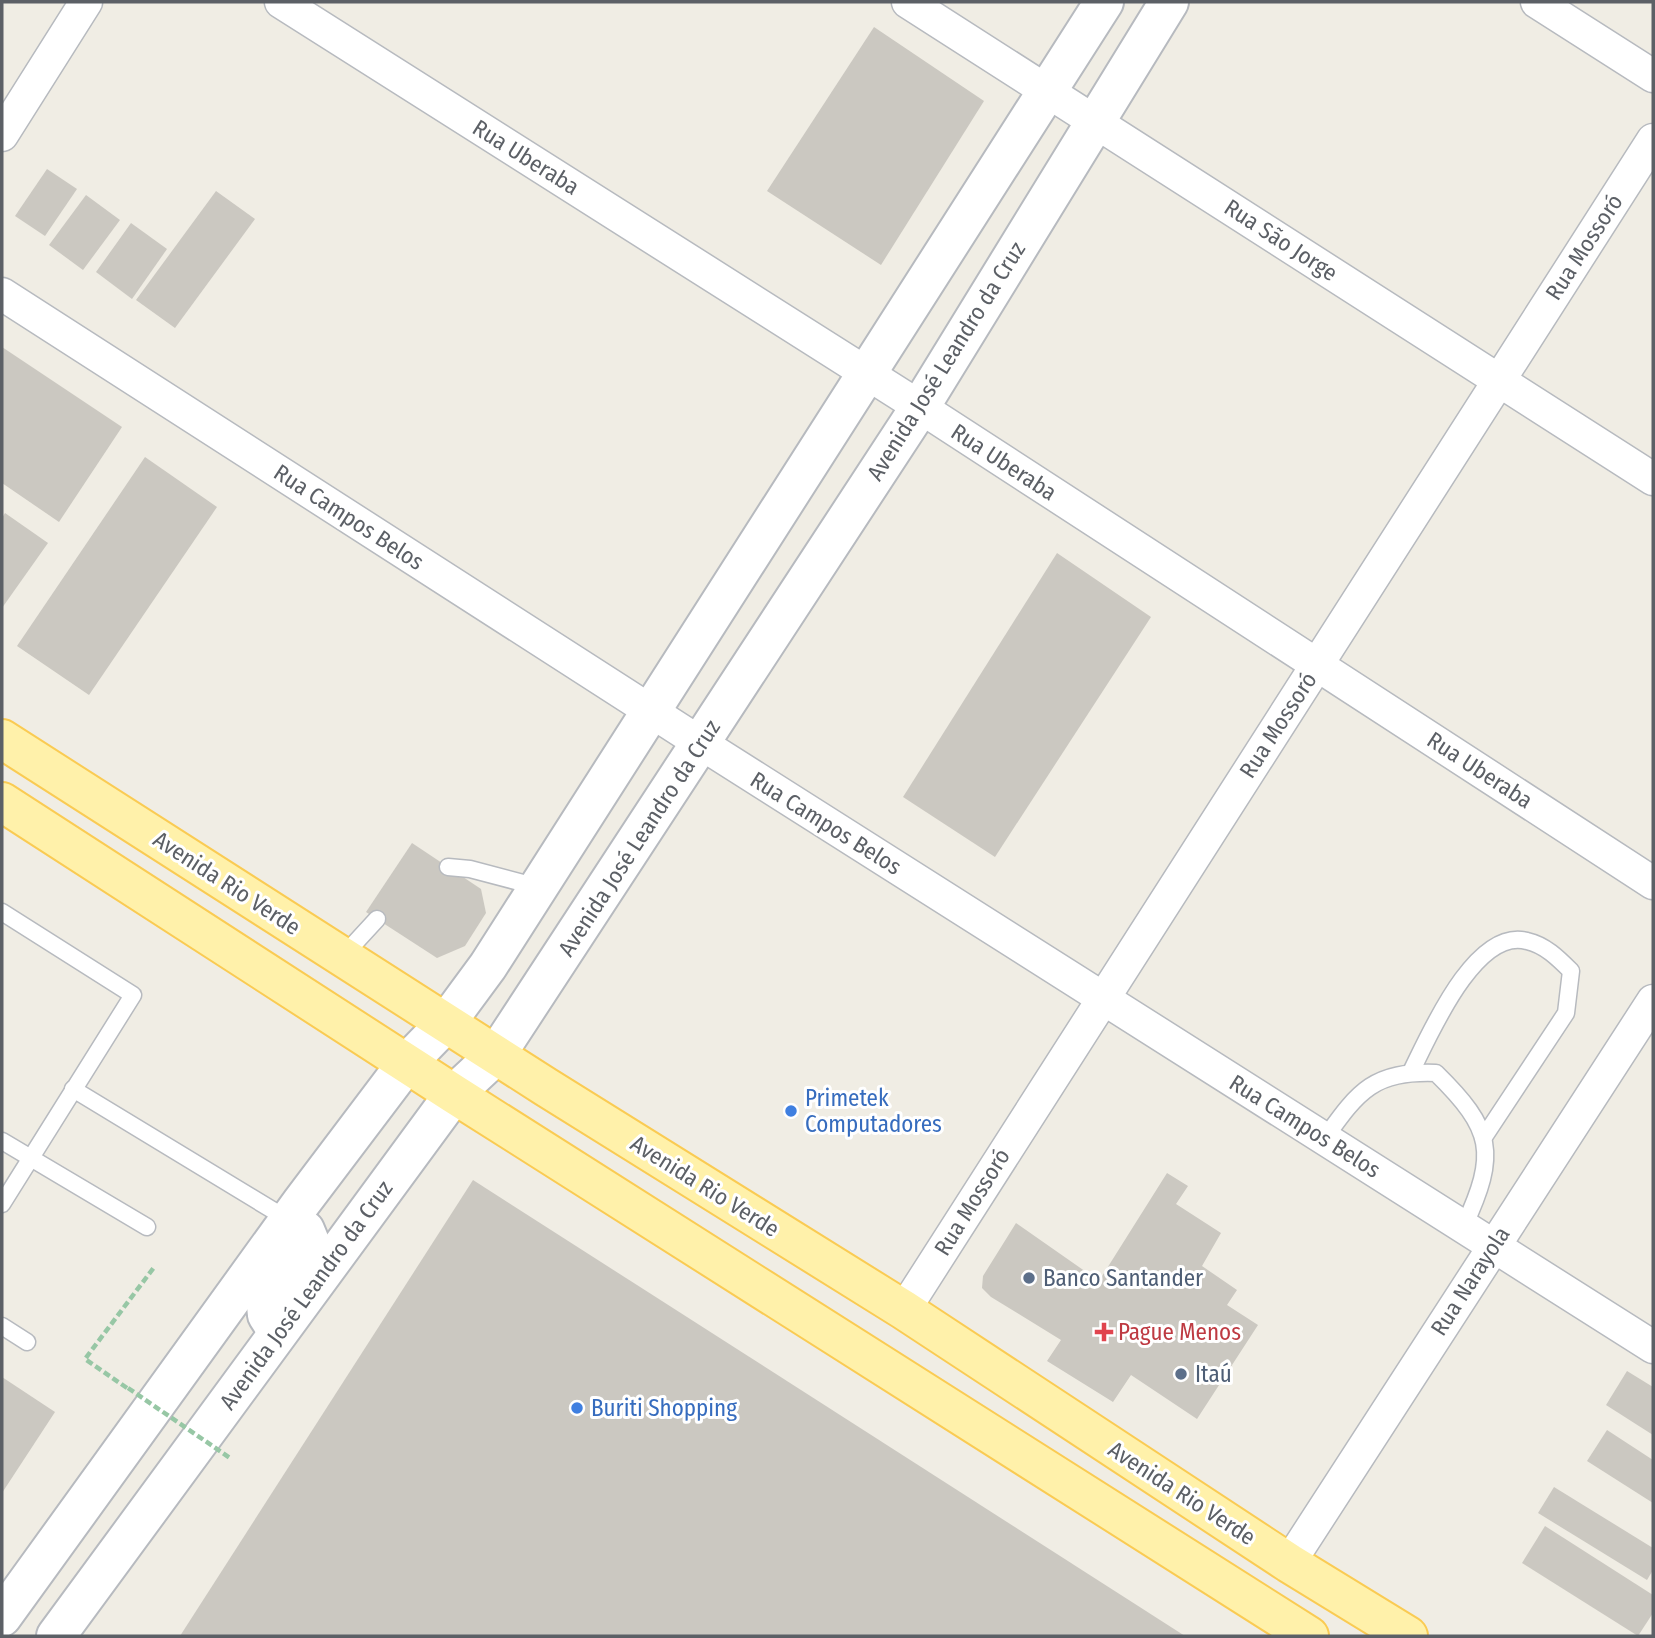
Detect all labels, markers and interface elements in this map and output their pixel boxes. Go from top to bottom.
street label: Rua Uberaba [468,113,584,201]
street label: Rua Mossoró [1539,189,1629,305]
street label: Rua São Jorge [1219,193,1343,287]
street label: Avenida José Leandro da Cruz [861,236,1031,486]
street label: Rua Uberaba [946,418,1062,506]
street label: Rua Campos Belos [269,458,429,576]
street label: Rua Mossoró [1233,667,1323,783]
street label: Avenida José Leandro da Cruz [552,714,726,962]
street label: Rua Uberaba [1422,726,1538,814]
street label: Rua Campos Belos [745,765,907,881]
street label: Avenida Rio Verde [148,825,306,941]
street label: Rua Campos Belos [1224,1068,1386,1184]
place label: Primetek Computadores [805,1084,942,1138]
marker: Primetek Computadores [783,1103,799,1119]
street label: Avenida Rio Verde [626,1129,784,1243]
street label: Rua Mossoró [928,1143,1016,1261]
street label: Avenida José Leandro da Cruz [213,1175,399,1415]
street label: Rua Narayola [1424,1221,1516,1341]
place label: Banco Santander [1043,1264,1203,1292]
marker: Banco Santander [1021,1270,1037,1286]
place label: Pague Menos [1118,1318,1241,1346]
marker: Pague Menos [1096,1324,1112,1340]
place label: Itaú [1195,1360,1232,1388]
marker: Itaú [1173,1366,1189,1382]
place label: Buriti Shopping [591,1394,737,1422]
marker: Buriti Shopping [569,1400,585,1416]
street label: Avenida Rio Verde [1103,1435,1261,1551]

